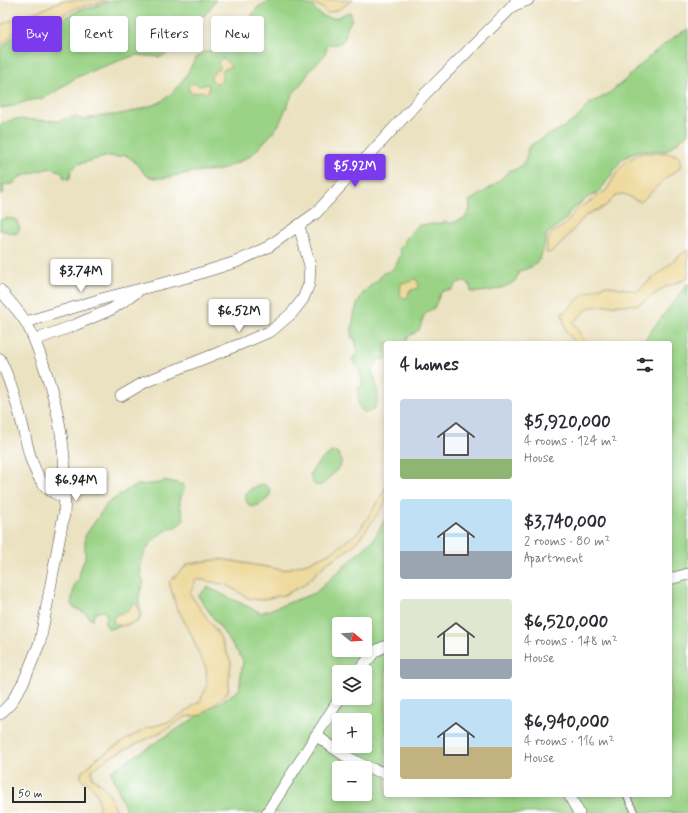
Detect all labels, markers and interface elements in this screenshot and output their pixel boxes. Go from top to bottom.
chip: Buy [12,16,62,52]
chip: Rent [70,16,128,52]
chip: Filters [136,16,203,52]
chip: New [211,16,264,52]
pin: $5.92M [322,154,388,188]
text: $5.92M [334,158,376,175]
pin: $3.74M [48,259,114,293]
text: $3.74M [59,263,103,280]
pin: $6.52M [206,299,272,333]
text: $6.52M [217,303,261,320]
text: 4 homes [400,354,459,376]
icon: filters [634,354,656,376]
text: $5,920,000 [524,411,611,433]
icon: home [432,415,480,463]
text: 4 rooms · 124 m² [524,433,617,450]
text: House [524,450,555,467]
pin: $6.94M [43,468,109,502]
text: $6.94M [55,472,97,489]
text: $3,740,000 [524,511,607,533]
icon: home [432,515,480,563]
text: 2 rooms · 80 m² [524,533,610,550]
text: Apartment [524,550,583,567]
text: $6,520,000 [524,611,608,633]
icon: home [432,615,480,663]
north arrow [332,617,372,657]
map controls [332,617,372,801]
text: 4 rooms · 148 m² [524,633,618,650]
text: House [524,650,555,667]
button: layers [332,665,372,705]
text: $6,940,000 [524,711,609,733]
button: + [332,713,372,753]
icon: home [432,715,480,763]
text: 4 rooms · 116 m² [524,733,614,750]
text: House [524,750,555,767]
button: − [332,761,372,801]
scale bar [12,785,86,804]
text: 50 m [18,787,43,801]

